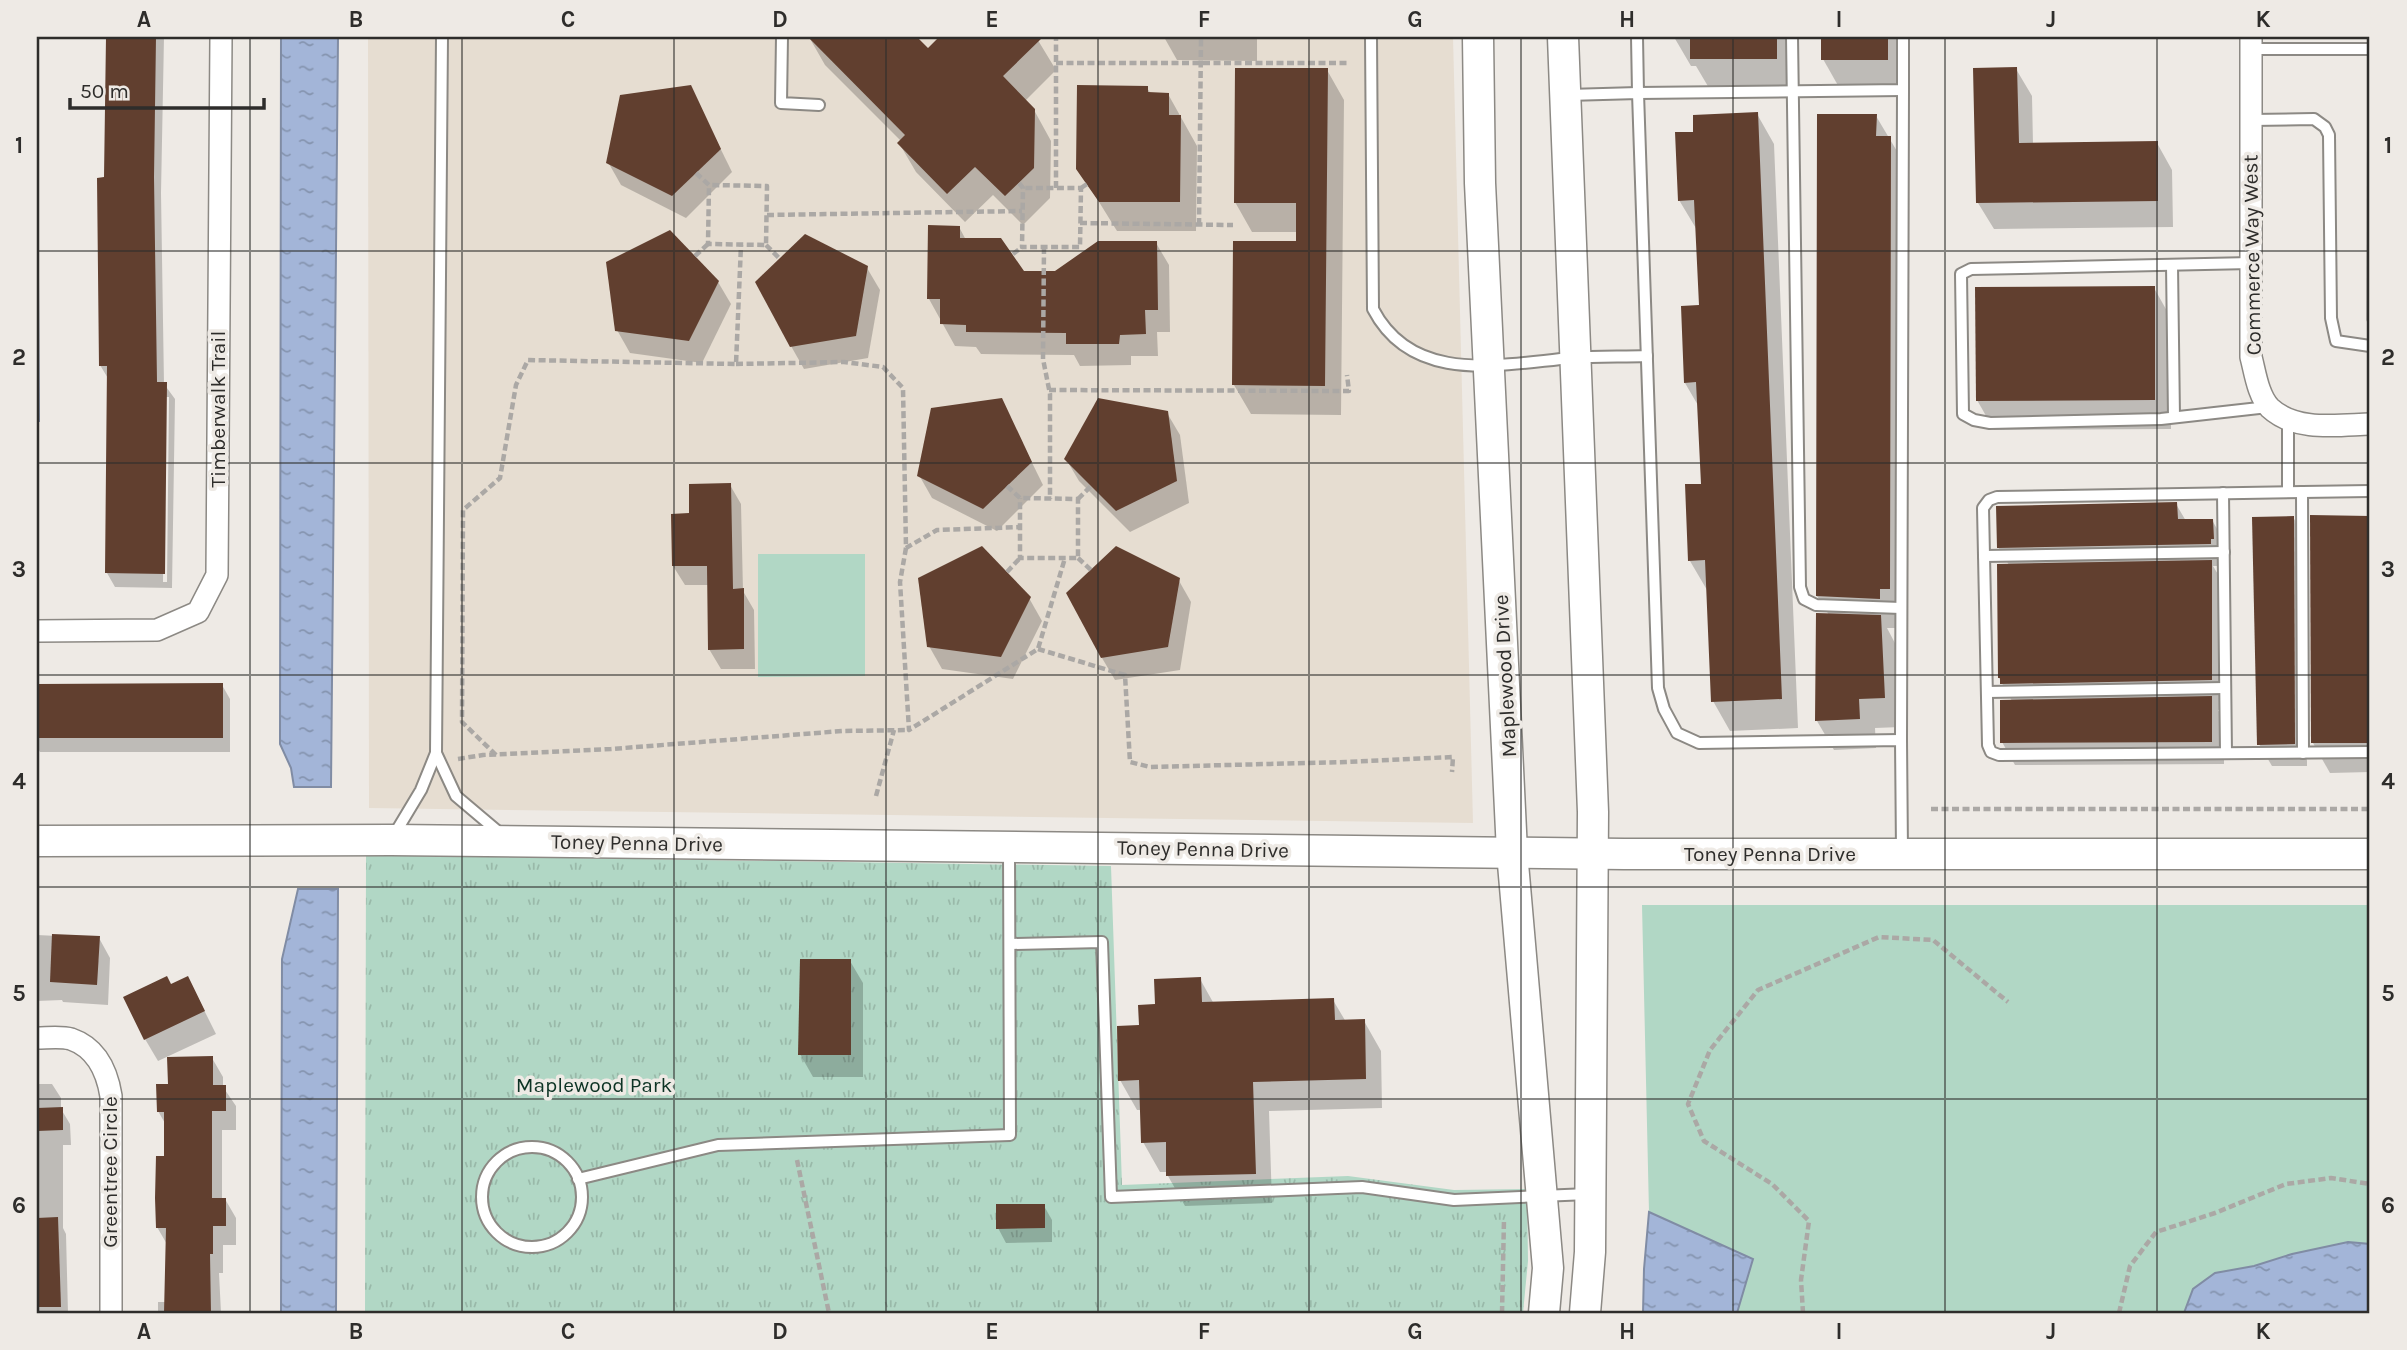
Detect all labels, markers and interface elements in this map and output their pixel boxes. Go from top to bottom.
text: A [137,6,151,33]
text: B [349,6,363,33]
text: C [561,6,575,33]
text: D [772,6,788,33]
text: E [985,6,999,33]
text: F [1198,6,1210,33]
text: G [1407,6,1423,33]
text: H [1619,6,1635,33]
text: I [1835,6,1843,33]
text: J [2046,6,2056,33]
text: K [2255,6,2271,33]
scale bar [70,66,264,110]
text: 50 m [80,79,129,103]
text: 1 [15,132,23,159]
text: 1 [2384,132,2392,159]
street label: Commerce Way West [2238,154,2266,356]
street label: Timberwalk Trail [206,331,230,487]
text: 2 [12,344,26,371]
text: 2 [2381,344,2395,371]
text: 3 [12,556,26,583]
text: 3 [2381,556,2395,583]
street label: Maplewood Drive [1489,594,1521,758]
text: 4 [12,768,26,795]
text: 4 [2381,768,2395,795]
street label: Toney Penna Drive [551,830,723,856]
street label: Toney Penna Drive [1117,836,1289,862]
street label: Toney Penna Drive [1684,842,1856,866]
text: 5 [12,980,26,1007]
text: 5 [2381,980,2395,1007]
park label: Maplewood Park [516,1073,672,1097]
street label: Greentree Circle [98,1096,122,1248]
text: 6 [12,1192,26,1219]
text: 6 [2381,1192,2395,1219]
text: A [137,1318,151,1345]
text: B [349,1318,363,1345]
text: C [561,1318,575,1345]
text: D [772,1318,788,1345]
text: E [985,1318,999,1345]
text: F [1198,1318,1210,1345]
text: G [1407,1318,1423,1345]
text: H [1619,1318,1635,1345]
text: I [1835,1318,1843,1345]
text: J [2046,1318,2056,1345]
text: K [2255,1318,2271,1345]

